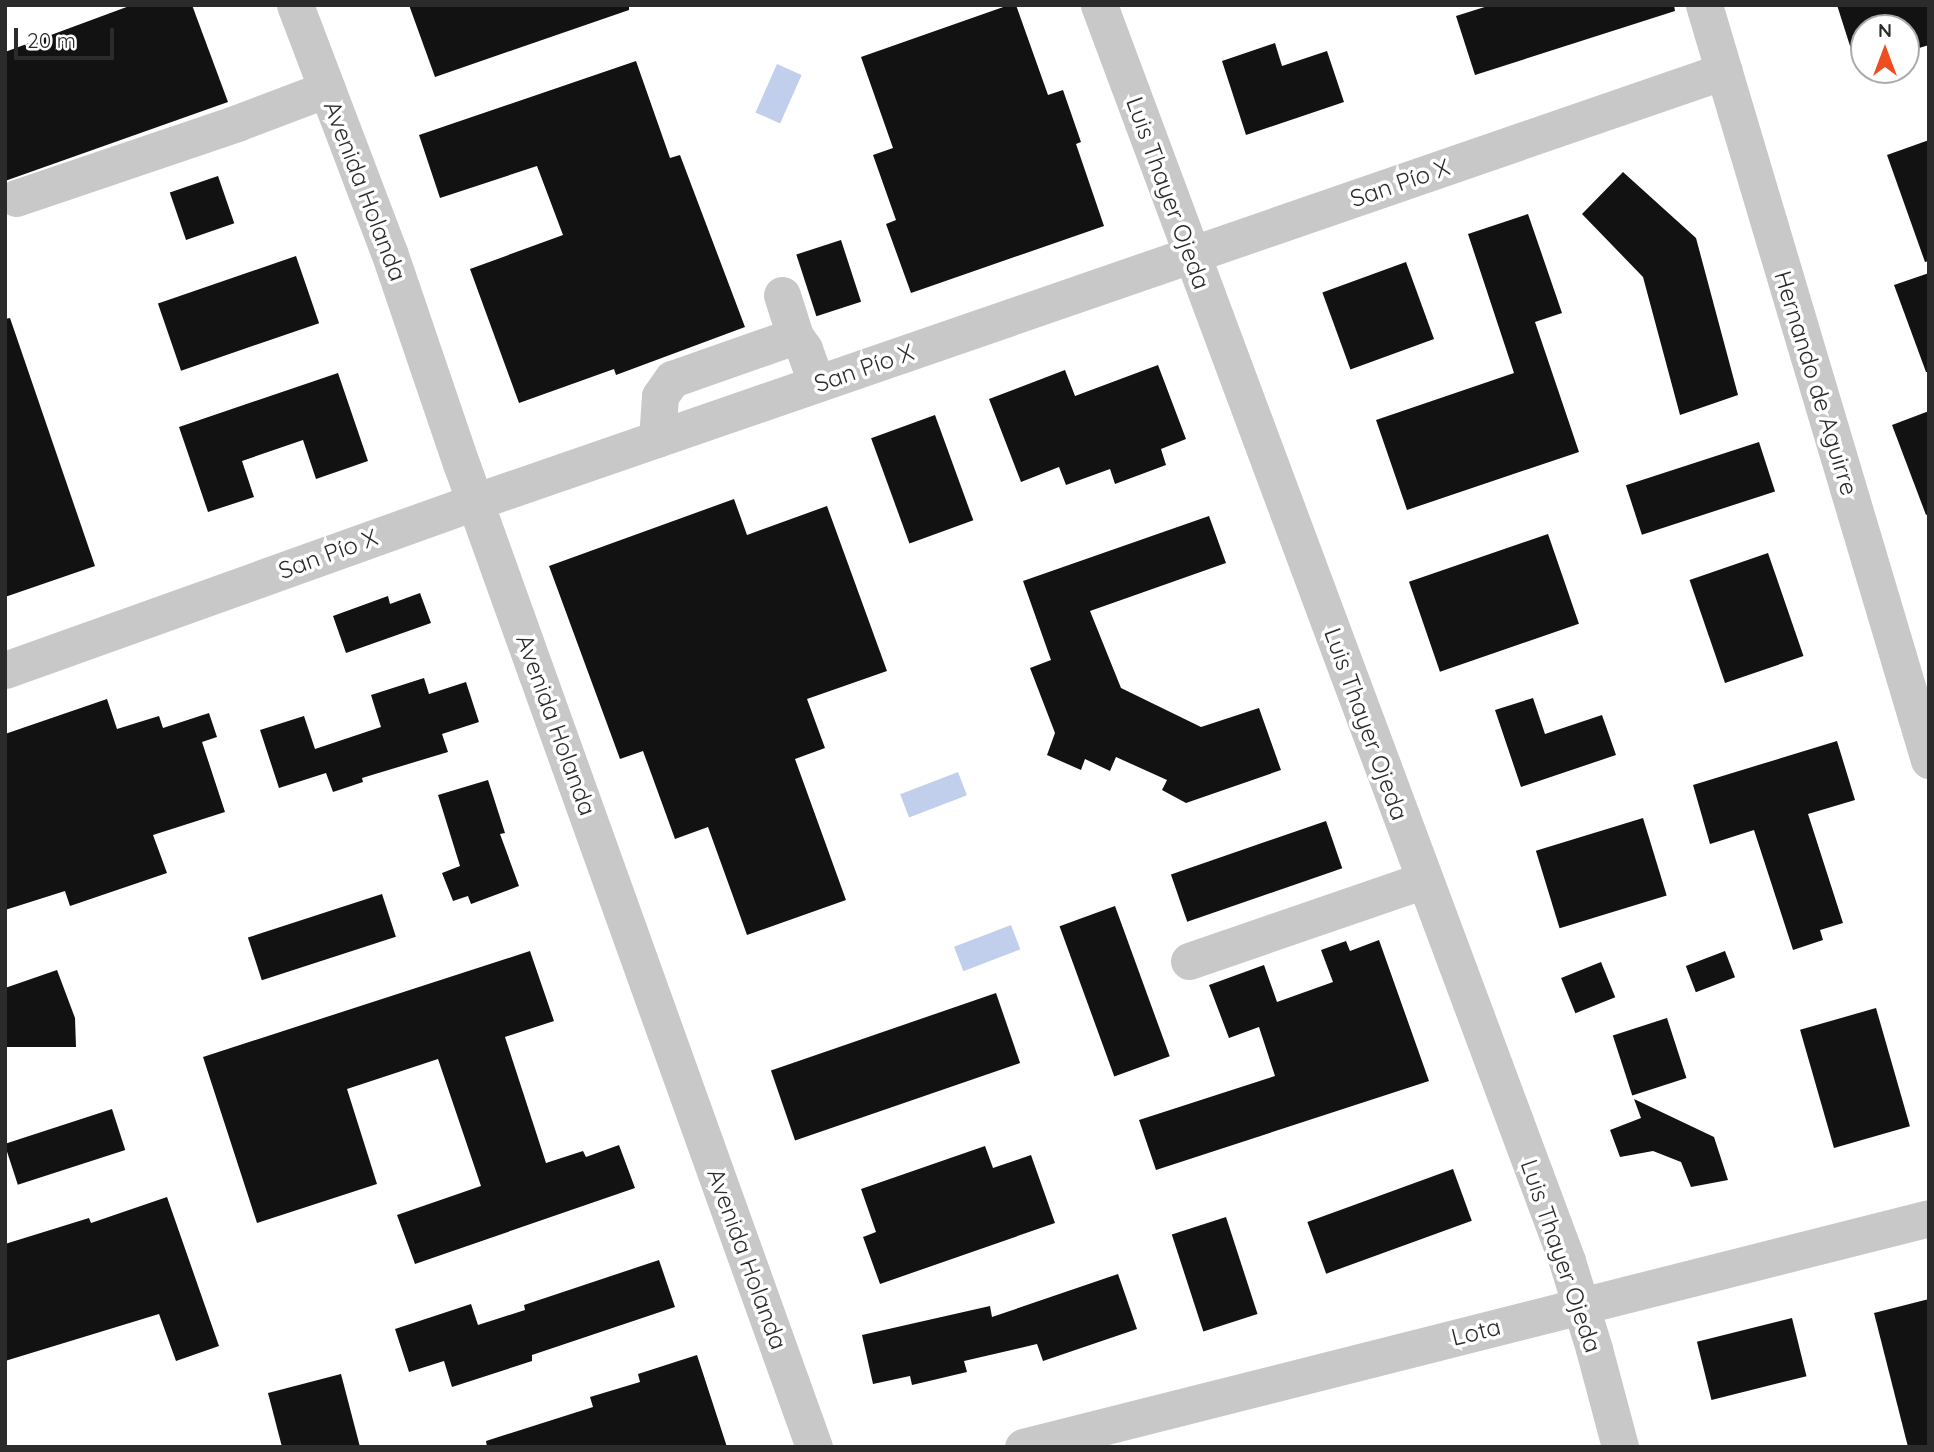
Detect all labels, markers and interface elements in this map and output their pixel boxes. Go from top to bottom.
scale bar [18,14,117,58]
north arrow [1850,14,1920,84]
text: N [1878,18,1892,42]
text: 20 m [27,27,76,53]
street label: Luis Thayer Ojeda [1120,93,1216,293]
street label: Avenida Holanda [317,97,413,285]
street label: San Pío X [1346,153,1454,213]
street label: Hernando de Aguirre [1768,267,1864,499]
street label: San Pío X [810,338,918,398]
street label: San Pío X [274,523,382,585]
street label: Luis Thayer Ojeda [1318,624,1414,824]
street label: Avenida Holanda [510,631,602,819]
street label: Luis Thayer Ojeda [1514,1156,1608,1356]
street label: Avenida Holanda [701,1165,793,1353]
street label: Lota [1448,1312,1504,1352]

